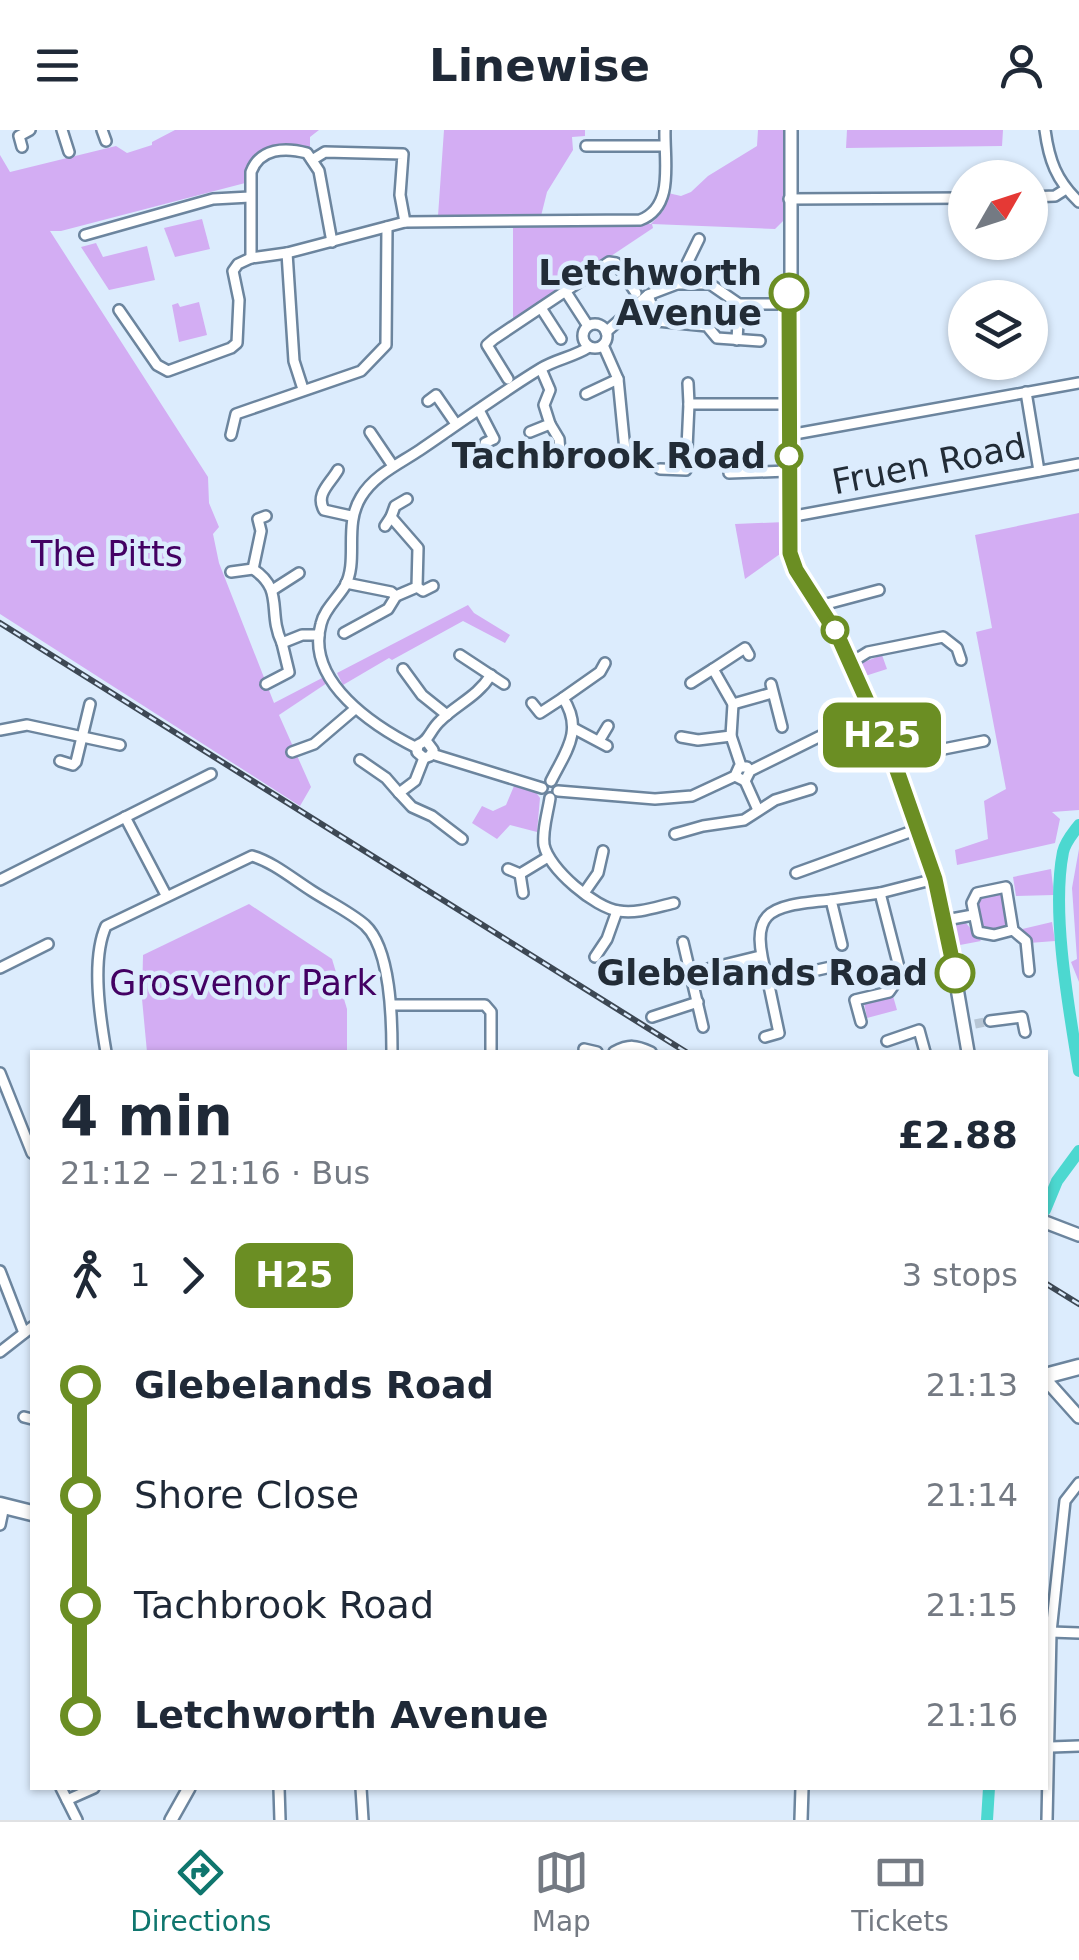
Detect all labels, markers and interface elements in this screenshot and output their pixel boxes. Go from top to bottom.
icon: menu [30,38,85,93]
icon: person [994,38,1049,93]
text: Linewise [429,39,650,92]
north arrow [948,160,1048,260]
map controls [948,160,1048,380]
place label: Letchworth Avenue [538,253,762,333]
marker: Letchworth Avenue [770,274,808,312]
button: layers [948,280,1048,380]
street label: Fruen Road [829,426,1029,502]
place label: Tachbrook Road [452,436,766,476]
marker: Tachbrook Road [776,443,802,469]
park label: The Pitts [30,534,183,574]
unlabelled marker [822,617,848,643]
line badge: H25 [824,702,940,768]
text: H25 [843,715,921,755]
place label: Glebelands Road [596,953,928,993]
marker: Glebelands Road [936,954,974,992]
park label: Grosvenor Park [109,963,377,1003]
text: 4 min [60,1084,233,1148]
text: £2.88 [898,1113,1018,1157]
text: 21:12 – 21:16 · Bus [60,1154,370,1192]
icon: walk [60,1248,115,1303]
icon: forward [165,1248,220,1303]
text: H25 [255,1255,333,1295]
text: 1 [130,1256,150,1294]
text: 3 stops [902,1256,1018,1294]
text: Glebelands Road [134,1363,494,1407]
text: 21:13 [926,1366,1018,1404]
text: Shore Close [134,1473,359,1517]
text: 21:14 [926,1476,1018,1514]
text: Tachbrook Road [134,1583,434,1627]
text: 21:15 [926,1586,1018,1624]
text: Letchworth Avenue [134,1693,549,1737]
text: 21:16 [926,1696,1018,1734]
tab: Directions [130,1845,271,1938]
tab: Map [532,1845,591,1938]
tab: Tickets [851,1845,949,1938]

